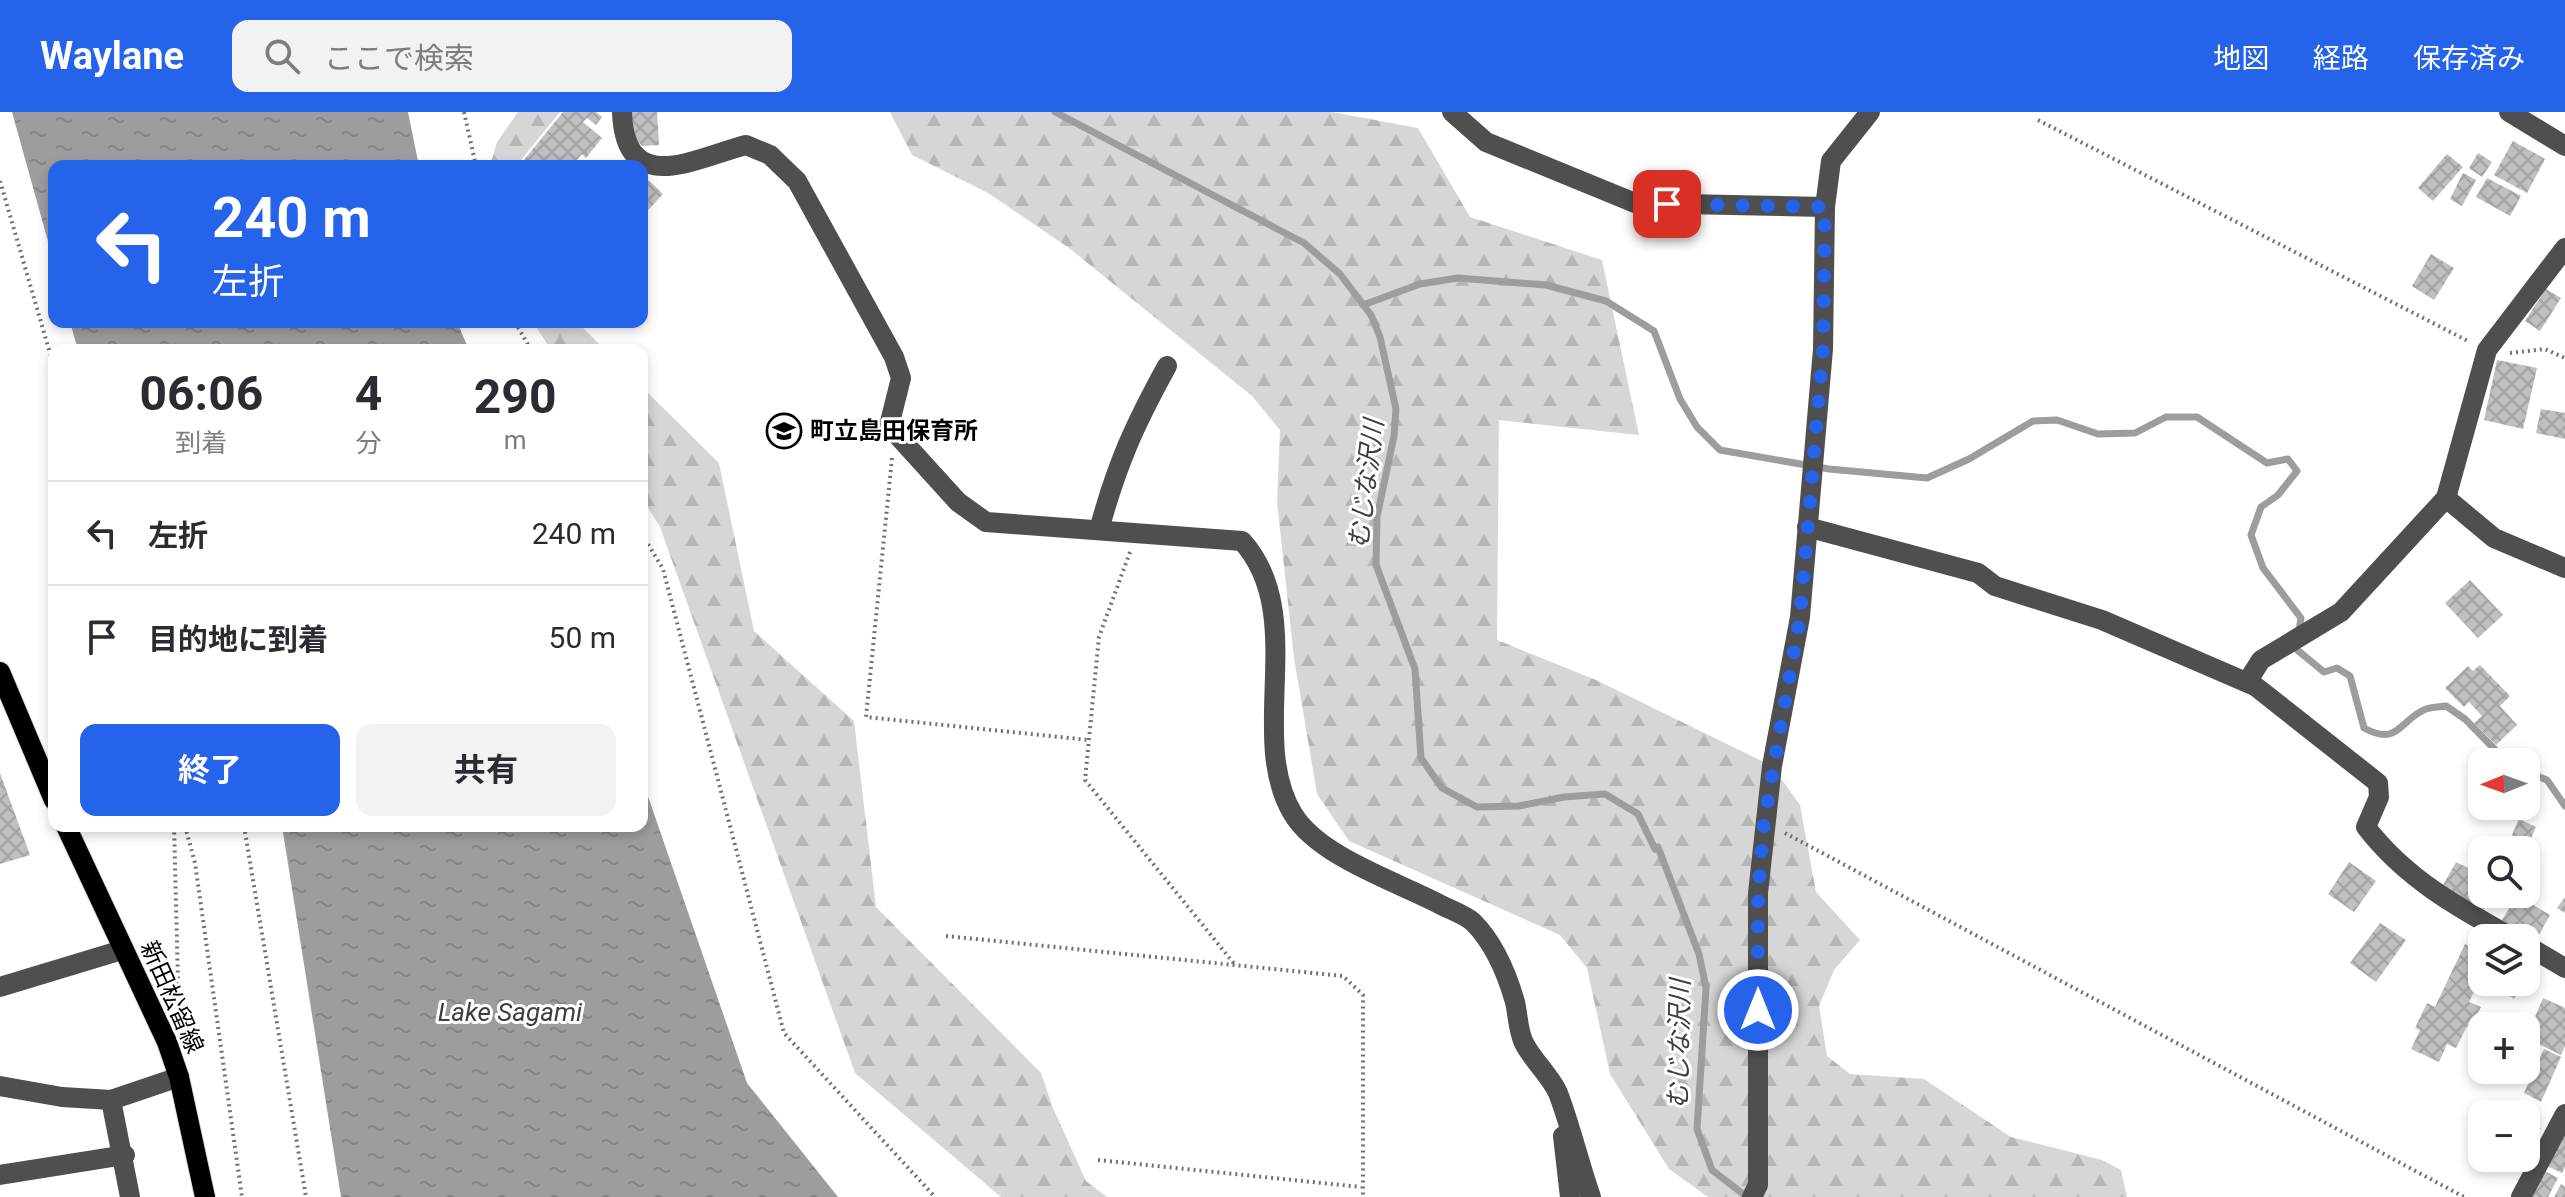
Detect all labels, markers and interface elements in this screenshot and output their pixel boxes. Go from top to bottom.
search box [232,20,792,92]
text: Waylane [40,34,184,78]
icon: search [260,34,304,78]
text: ここで検索 [324,41,474,76]
text: 地図 [2213,42,2269,75]
text: 経路 [2313,42,2369,75]
text: 保存済み [2413,42,2525,75]
pin [1633,170,1701,238]
icon: arrive [1645,182,1689,226]
text: 240 m [212,185,371,251]
icon: left [80,192,184,296]
text: 左折 [212,261,284,303]
text: 06:06 [140,365,263,422]
text: 4 [355,365,382,422]
text: 290 [474,368,556,425]
school or university icon: 町立島田保育所 [765,412,803,450]
water label: むじな沢川 [1343,415,1389,550]
place label: 町立島田保育所 [810,417,978,445]
text: m [504,425,527,455]
text: 到着 [175,428,227,458]
text: 分 [356,428,382,458]
icon: left [80,511,124,555]
text: 240 m [532,516,616,551]
text: 左折 [148,518,208,553]
icon: arrive [80,615,124,659]
text: 50 m [549,620,616,655]
text: 目的地に到着 [148,622,328,657]
button: 終了 [80,724,340,816]
button: 共有 [356,724,616,816]
north arrow [2468,748,2540,820]
map controls [2468,748,2540,1172]
button: search [2468,836,2540,908]
button: layers [2468,924,2540,996]
street label: 新田松留線 [135,936,209,1058]
position arrow [1716,968,1800,1052]
water label: むじな沢川 [1663,976,1695,1109]
water label: Lake Sagami [438,997,583,1027]
button: + [2468,1012,2540,1084]
button: − [2468,1100,2540,1172]

